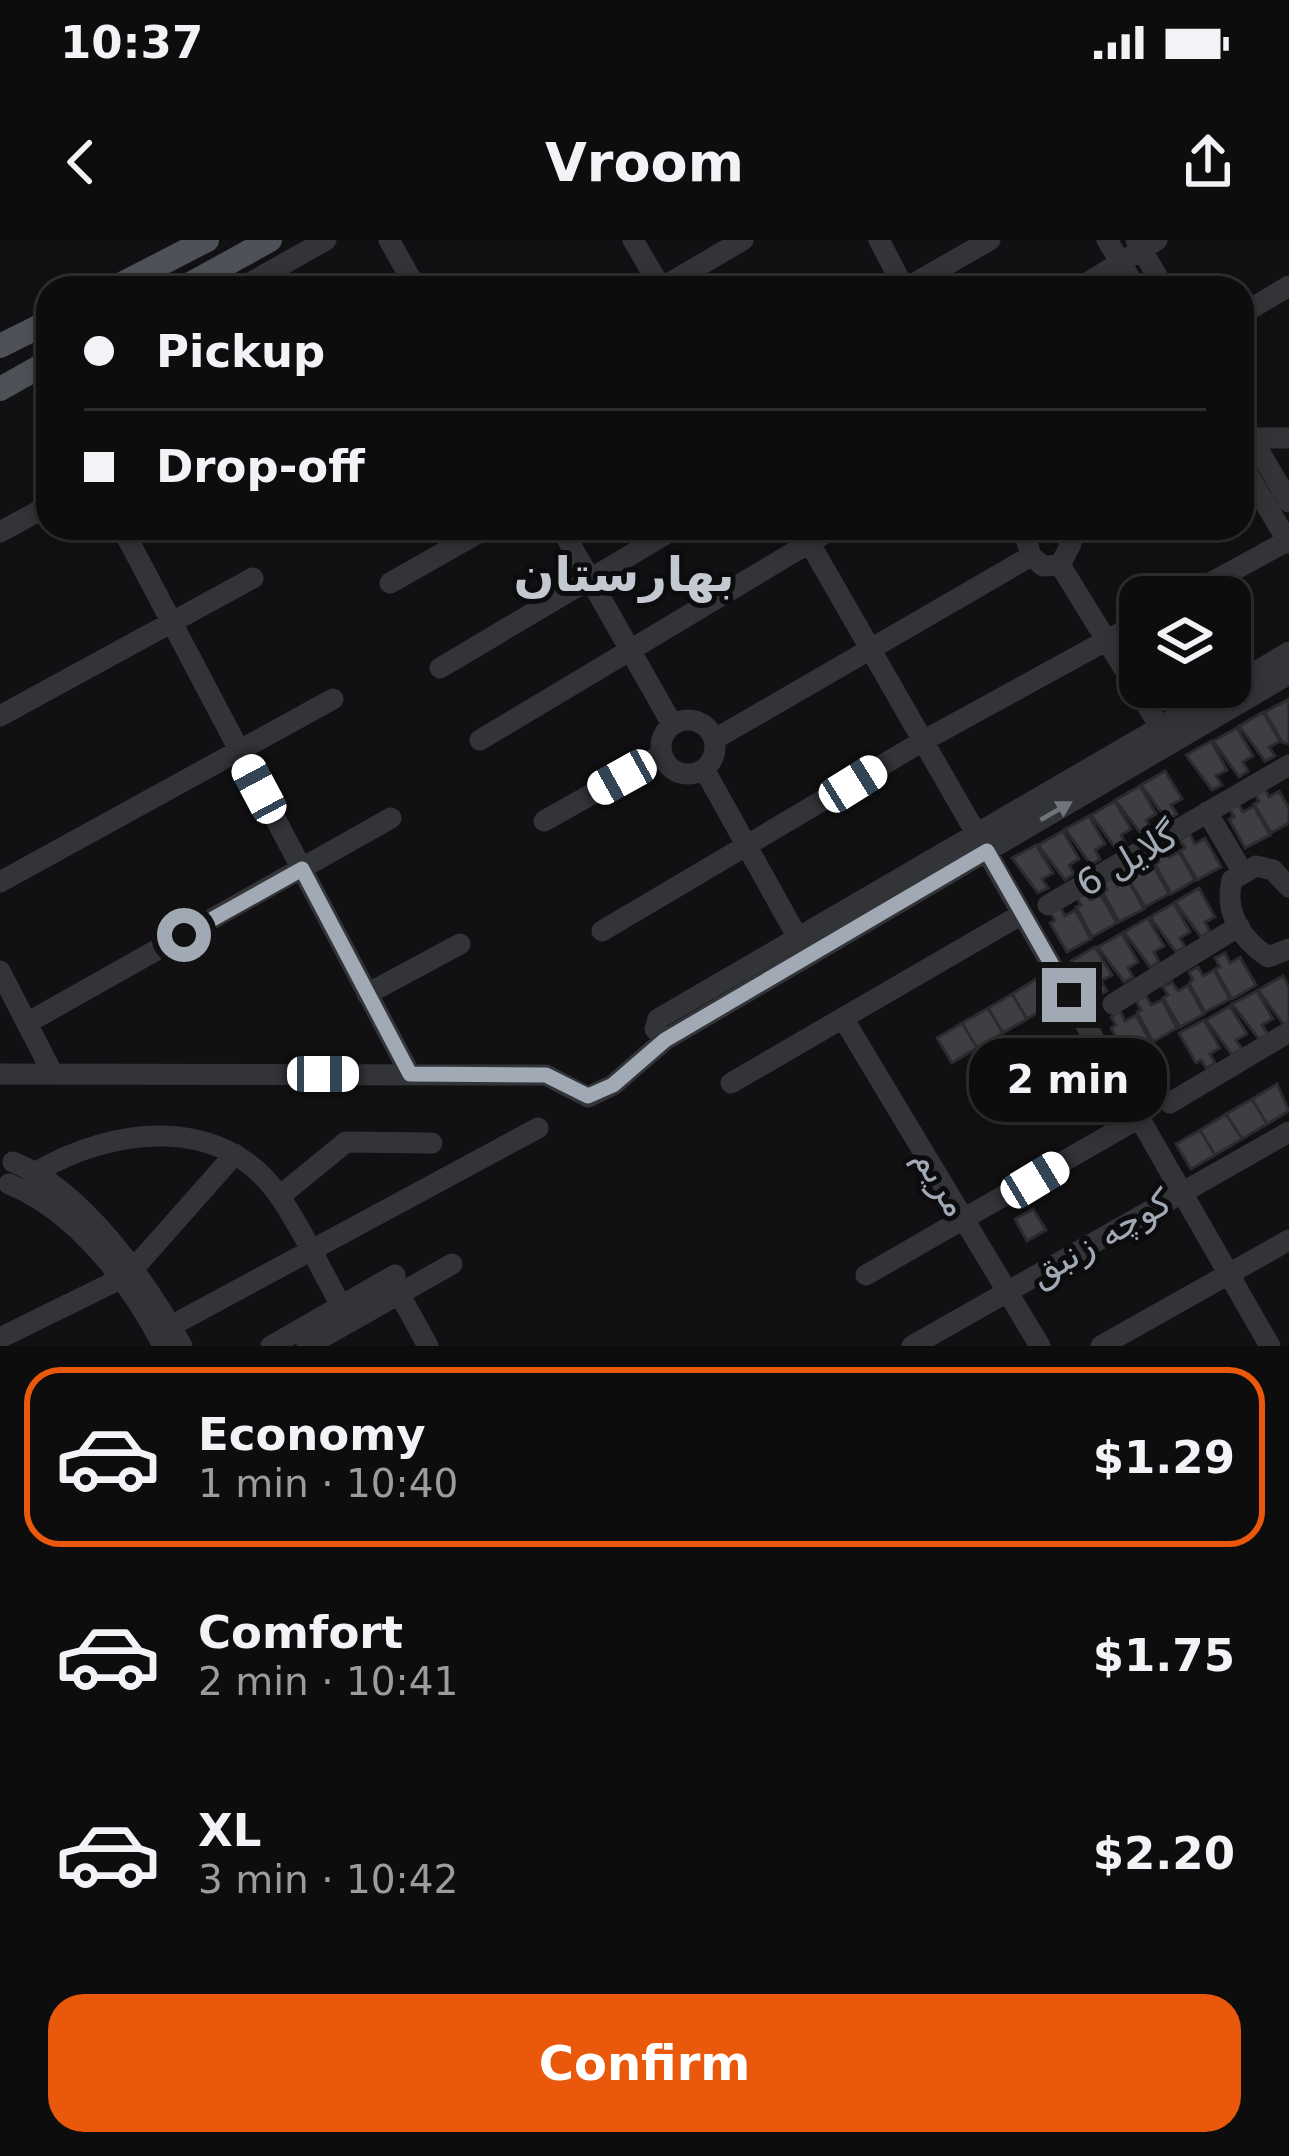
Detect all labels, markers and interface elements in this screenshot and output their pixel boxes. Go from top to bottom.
text: 10:37 [60,16,203,69]
icon: back [48,129,114,195]
icon: share [1175,129,1241,195]
text: Vroom [545,131,744,194]
text: Pickup [156,325,325,378]
text: Drop-off [156,440,365,493]
district label: بهارستان [513,546,735,603]
map controls [1119,576,1251,708]
button: layers [1119,576,1251,708]
car [582,744,662,810]
car [226,749,292,829]
car [813,750,893,818]
one-way arrow [1039,801,1073,822]
street label: گلایل 6 [1069,814,1186,905]
route start [157,908,211,962]
route end [1042,968,1096,1022]
callout: 2 min [970,1037,1168,1121]
car [287,1056,359,1092]
text: 2 min [1007,1057,1129,1102]
street label: مریم [904,1140,978,1225]
car [995,1146,1075,1214]
street label: کوچه زنبق [1022,1180,1180,1295]
icon: car [54,1403,162,1511]
text: Economy [198,1408,426,1461]
text: $1.29 [1093,1431,1235,1484]
text: 1 min · 10:40 [198,1461,458,1506]
icon: car [54,1601,162,1709]
text: Comfort [198,1606,403,1659]
text: $1.75 [1093,1629,1235,1682]
text: 2 min · 10:41 [198,1659,458,1704]
icon: car [54,1799,162,1907]
text: XL [198,1804,261,1857]
text: $2.20 [1093,1827,1235,1880]
text: 3 min · 10:42 [198,1857,458,1902]
button: Confirm [48,1994,1241,2132]

